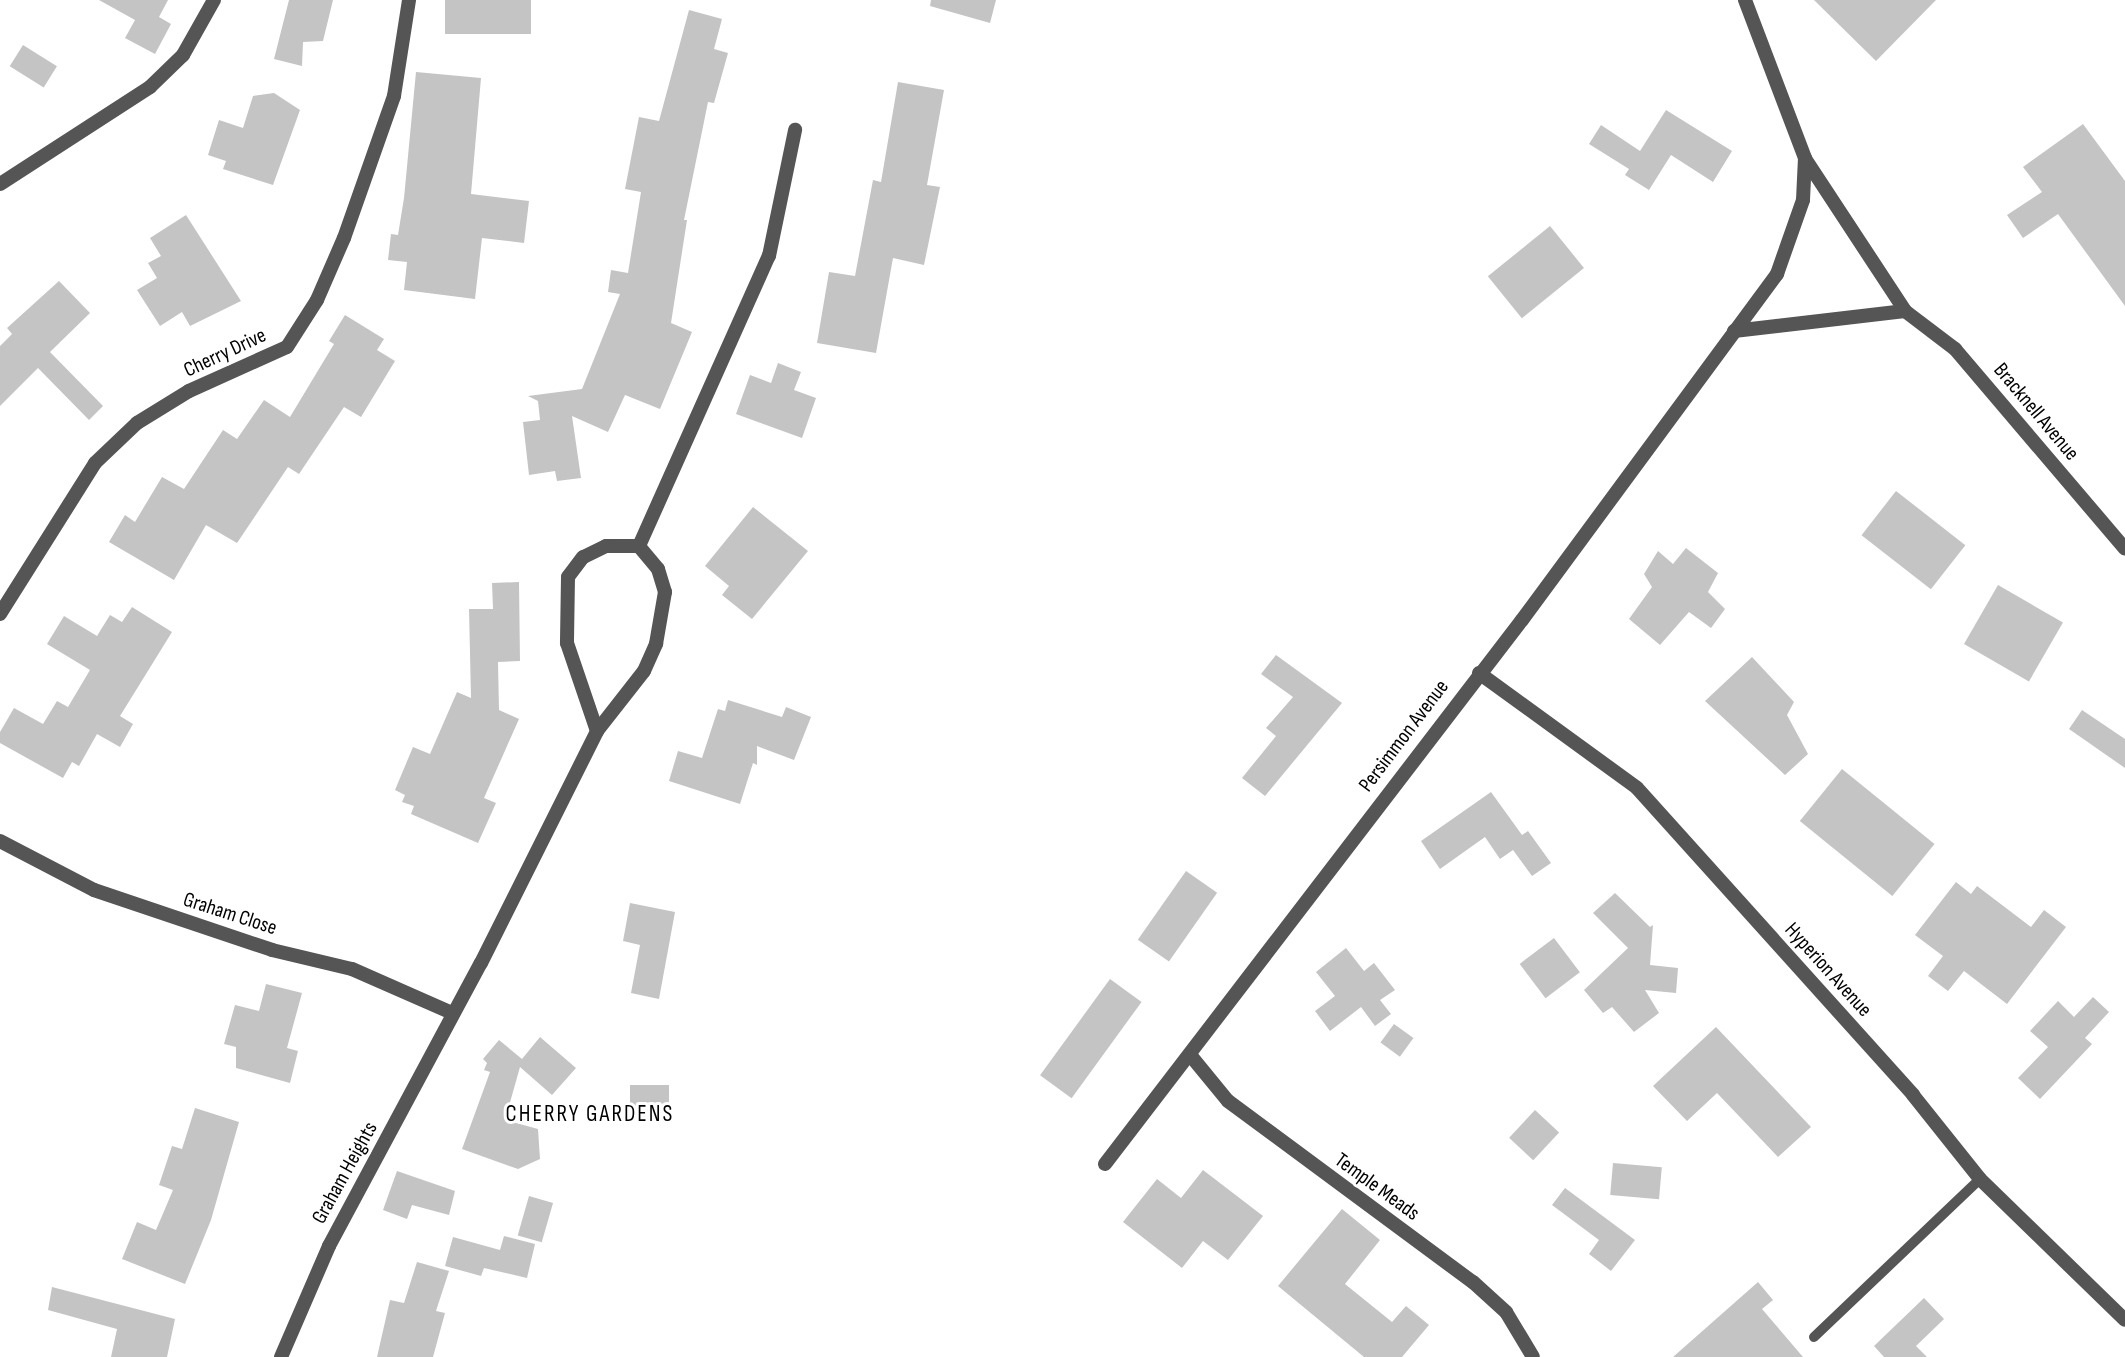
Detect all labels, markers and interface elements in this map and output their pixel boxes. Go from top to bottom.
street label: Cherry Drive [180,323,270,383]
street label: Bracknell Avenue [1988,358,2084,466]
street label: Persimmon Avenue [1354,675,1454,797]
street label: Graham Close [180,887,280,941]
street label: Hyperion Avenue [1779,918,1877,1022]
district label: CHERRY GARDENS [507,1100,673,1128]
street label: Graham Heights [307,1118,383,1228]
street label: Temple Meads [1330,1148,1424,1226]

